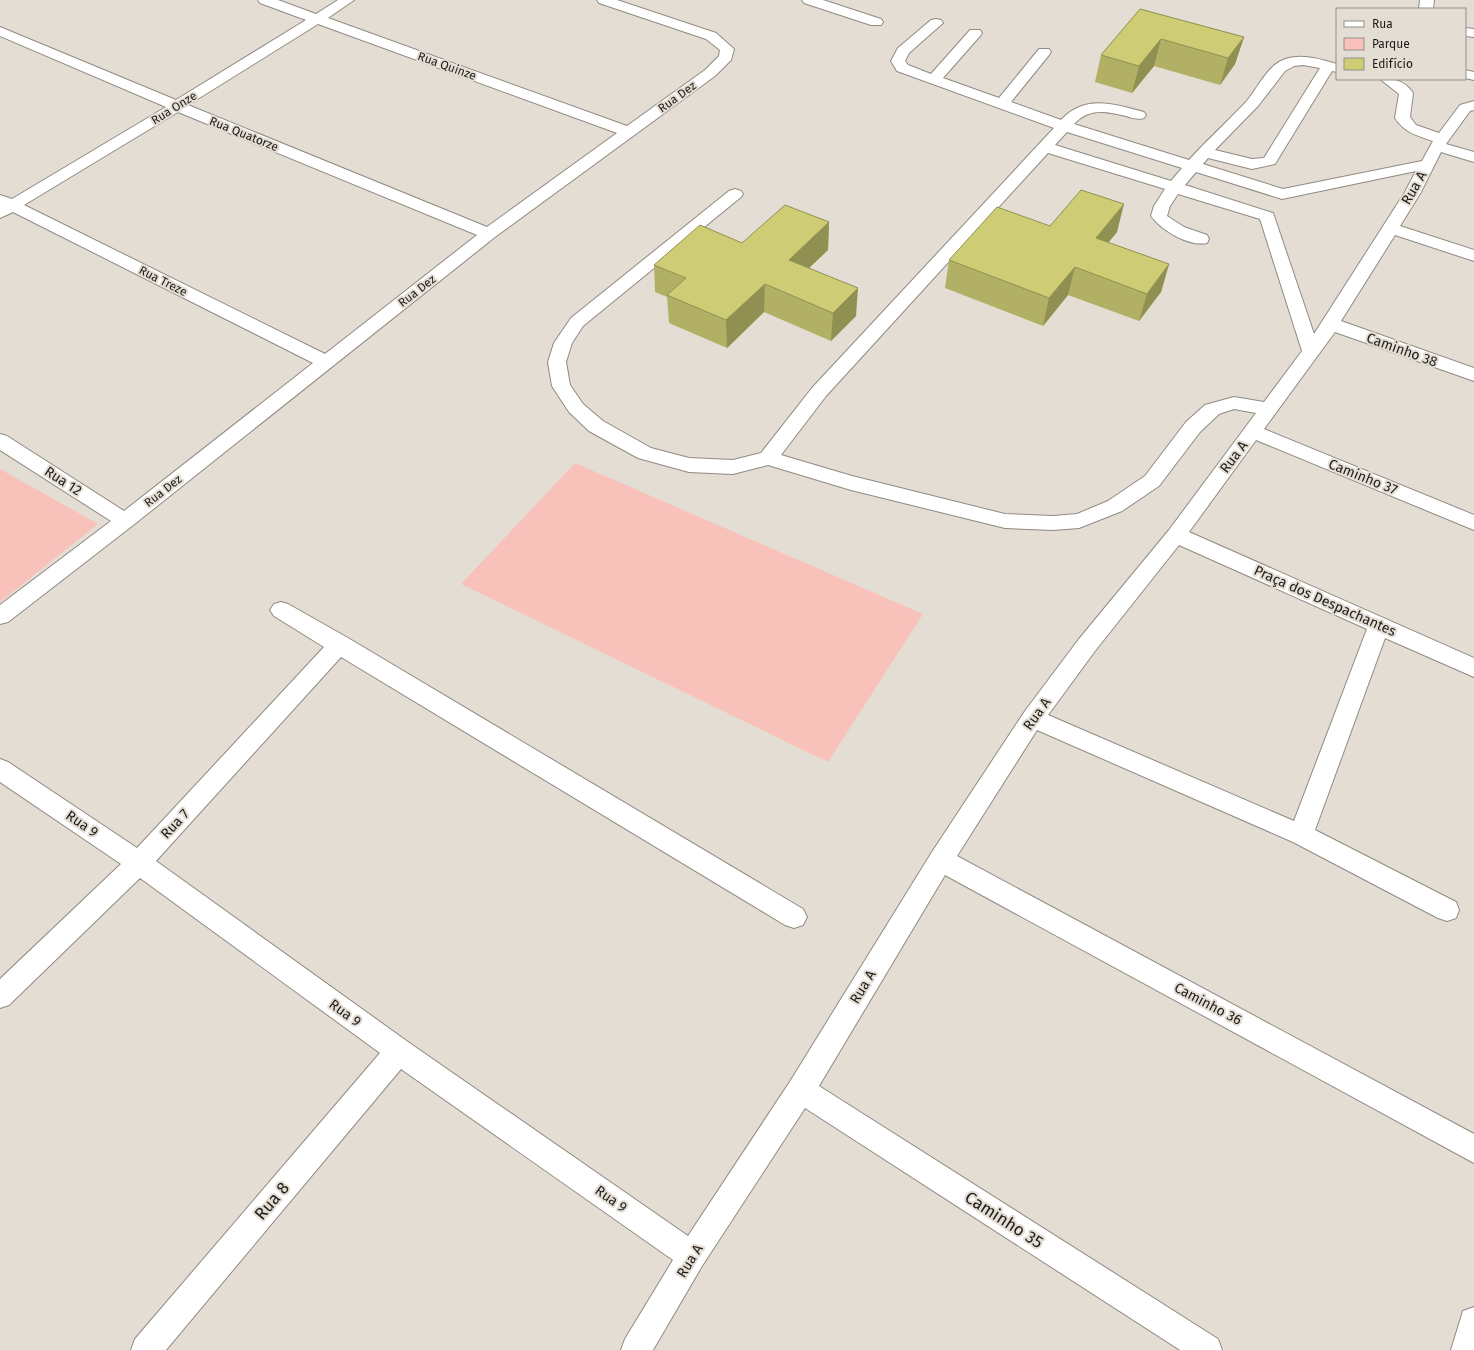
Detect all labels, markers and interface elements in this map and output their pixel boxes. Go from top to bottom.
legend [1336,8,1466,80]
text: Rua [1372,17,1393,31]
text: Parque [1372,37,1410,51]
street label: Rua Quinze [416,49,478,83]
text: Edifício [1372,57,1413,71]
street label: Rua Dez [655,79,699,115]
street label: Rua Onze [149,89,199,127]
street label: Rua Quatorze [207,114,281,154]
street label: Rua A [1398,168,1430,208]
street label: Rua Treze [137,263,189,299]
street label: Rua Dez [396,272,438,310]
street label: Caminho 38 [1364,329,1440,371]
street label: Rua A [1216,438,1252,476]
street label: Caminho 37 [1326,456,1400,498]
street label: Rua 12 [41,463,85,499]
street label: Rua Dez [142,472,184,510]
street label: Praça dos Despachantes [1251,562,1399,640]
street label: Rua A [1020,694,1054,734]
street label: Rua 7 [157,806,193,842]
street label: Rua 9 [63,807,101,841]
street label: Rua A [846,967,880,1007]
street label: Caminho 36 [1171,979,1245,1029]
street label: Rua 9 [326,996,364,1030]
street label: Rua 8 [250,1178,294,1224]
street label: Rua 9 [592,1182,630,1216]
street label: Caminho 35 [961,1187,1047,1253]
street label: Rua A [673,1241,707,1281]

